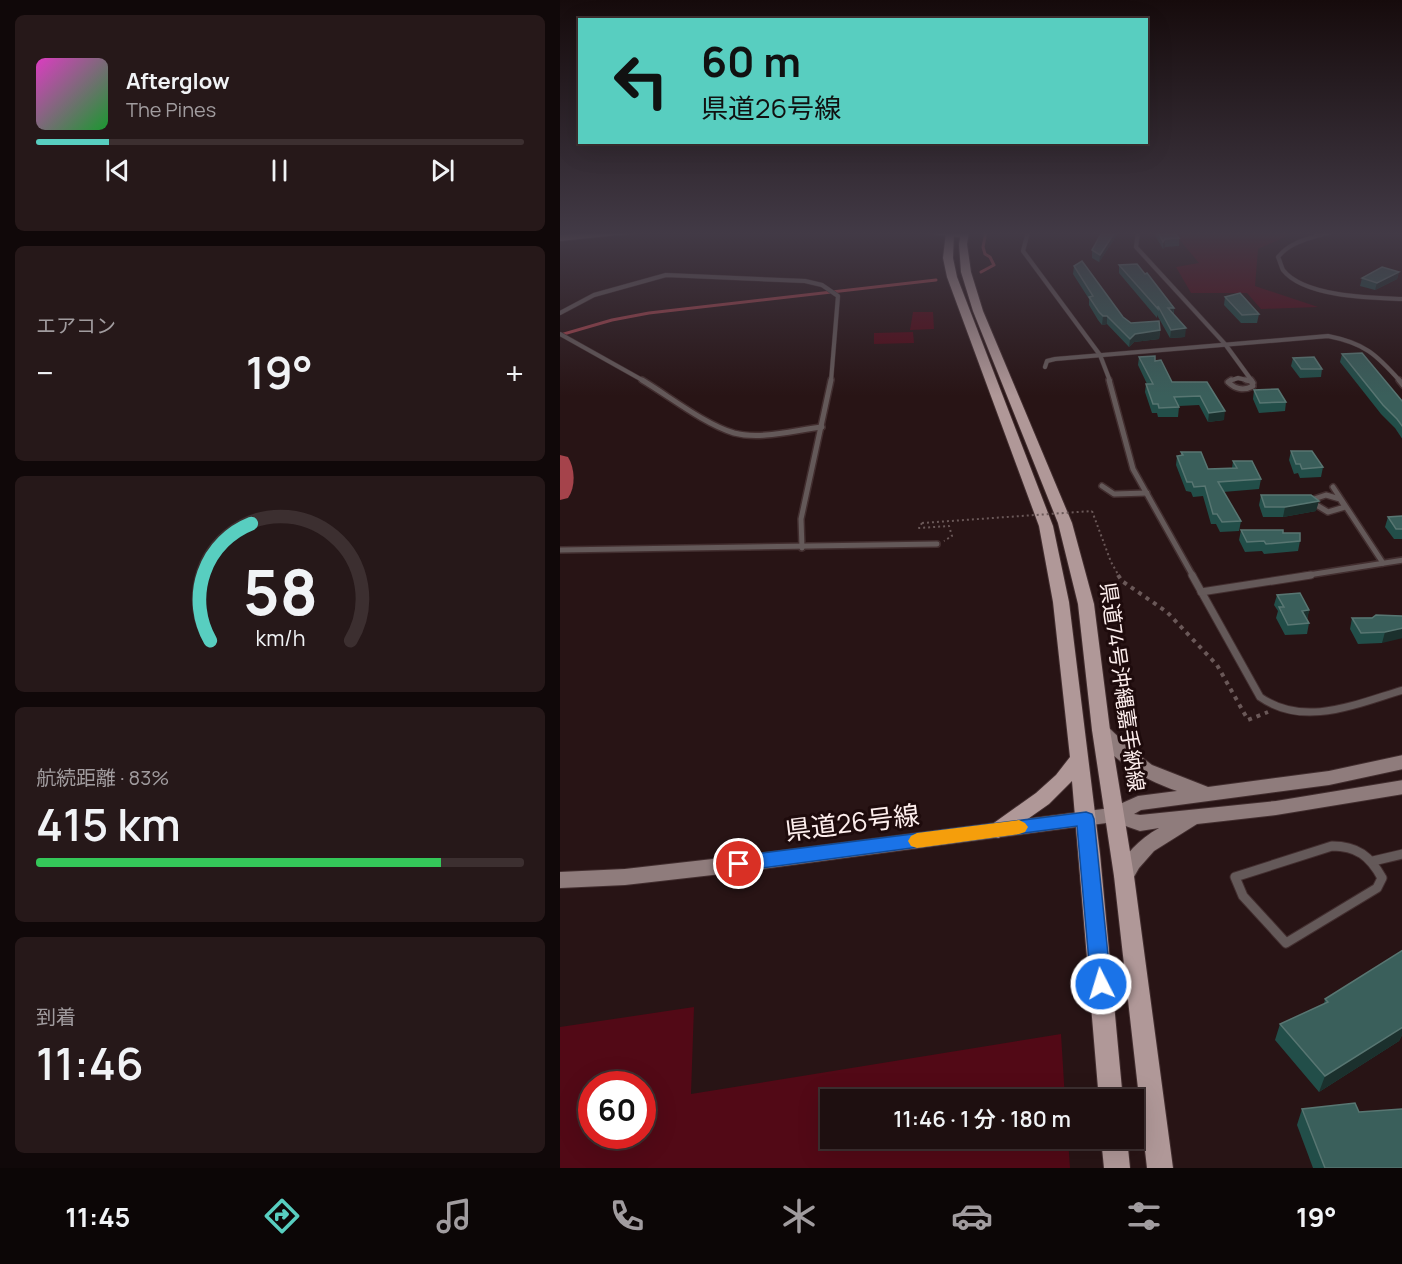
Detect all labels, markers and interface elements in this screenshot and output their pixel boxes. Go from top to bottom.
text: 60 m [701,32,801,90]
icon: left [602,42,680,120]
text: Afterglow [126,66,230,96]
text: 県道26号線 [701,89,841,126]
text: The Pines [126,96,216,123]
icon: previous [101,154,134,187]
icon: pause [263,154,296,187]
icon: next [426,154,459,187]
text: エアコン [36,312,116,339]
text: 19° [246,341,313,403]
text: − [36,350,54,395]
text: + [505,350,524,395]
text: 58 [243,548,317,634]
street label: 県道74号沖縄嘉手納線 [1094,581,1152,793]
text: km/h [255,623,305,652]
text: 航続距離 · 83% [36,764,169,791]
text: 415 km [36,793,181,855]
street label: 県道26号線 [783,796,921,848]
pin [713,838,764,889]
icon: arrive [722,847,755,880]
position arrow [1069,952,1133,1016]
text: 到着 [36,1003,76,1030]
text: 11:46 [36,1032,144,1094]
speed limit sign: 60 [578,1071,656,1149]
text: 11:46 · 1 分 · 180 m [893,1104,1071,1134]
icon: directions [261,1195,303,1237]
icon: music [433,1195,475,1237]
icon: phone [606,1195,648,1237]
icon: climate [778,1195,820,1237]
icon: car [951,1195,993,1237]
icon: filters [1123,1195,1165,1237]
text: 11:45 [65,1198,130,1235]
text: 19° [1296,1198,1337,1235]

